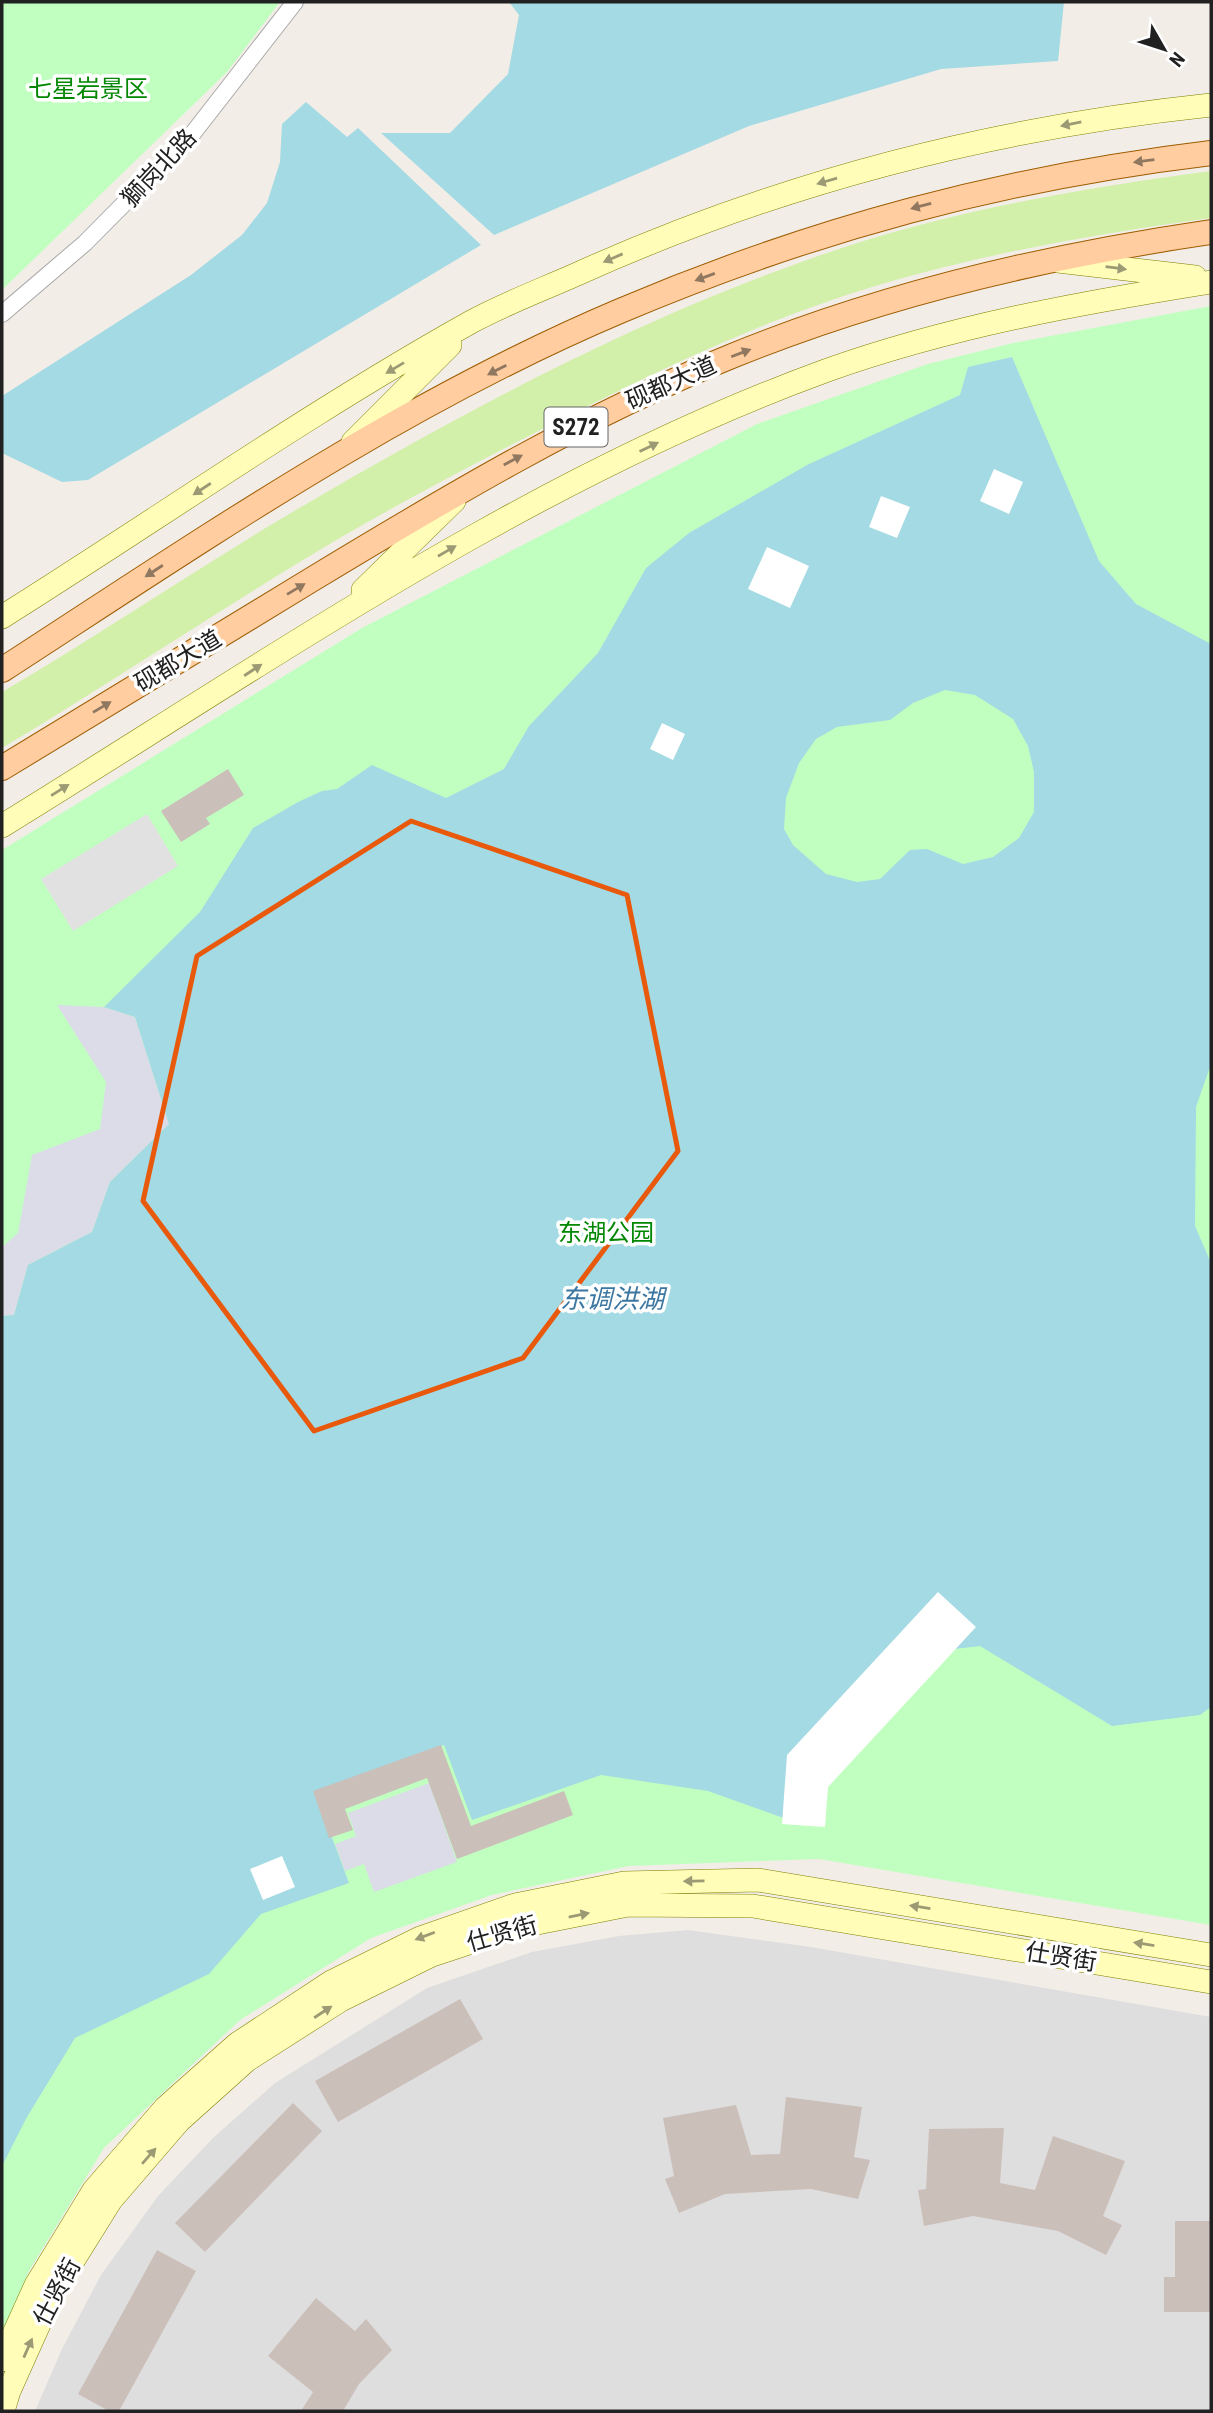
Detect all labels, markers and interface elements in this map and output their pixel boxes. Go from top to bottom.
north arrow [1129,14,1199,84]
text: N [1164,48,1189,71]
park label: 七星岩景区 [28,75,148,103]
one-way arrow [1060,118,1082,129]
street label: 獅岗北路 [116,123,202,213]
one-way arrow [1132,155,1154,166]
one-way arrow [816,177,837,187]
one-way arrow [909,201,931,212]
one-way arrow [603,252,623,264]
one-way arrow [1105,263,1127,274]
one-way arrow [694,272,715,283]
one-way arrow [730,347,751,358]
street label: 砚都大道 [621,351,721,415]
one-way arrow [385,362,404,374]
one-way arrow [487,365,507,376]
road number: S272 [544,408,608,446]
one-way arrow [639,441,659,453]
one-way arrow [503,454,523,466]
one-way arrow [192,483,212,496]
one-way arrow [437,546,457,558]
one-way arrow [144,565,164,578]
one-way arrow [287,582,306,595]
street label: 砚都大道 [130,624,226,698]
one-way arrow [243,664,263,677]
one-way arrow [92,701,111,713]
one-way arrow [50,784,69,797]
park label: 东湖公园 [558,1219,654,1247]
water label: 东调洪湖 [560,1284,668,1314]
one-way arrow [683,1875,705,1887]
one-way arrow [908,1901,930,1912]
one-way arrow [568,1909,590,1920]
street label: 仕贤街 [464,1911,540,1957]
one-way arrow [415,1931,436,1942]
street label: 仕贤街 [1023,1938,1099,1976]
one-way arrow [1133,1938,1155,1949]
one-way arrow [313,2005,332,2018]
one-way arrow [141,2148,156,2165]
street label: 仕贤街 [28,2254,86,2330]
one-way arrow [22,2338,34,2358]

